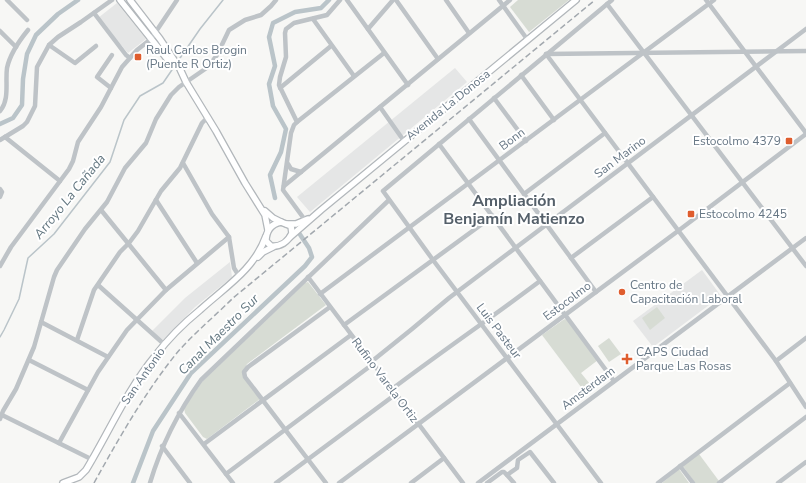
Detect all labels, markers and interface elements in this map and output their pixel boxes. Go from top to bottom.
place label: Raul Carlos Brogin (Puente R Ortiz) [146,42,247,72]
marker: Raul Carlos Brogin (Puente R Ortiz) [133,52,143,62]
street label: Avenida La Donosa [403,66,493,144]
street label: Bonn [496,124,528,154]
street label: San Marino [591,132,649,182]
place label: Estocolmo 4379 [693,133,781,149]
marker: Estocolmo 4379 [784,136,794,146]
water label: Arroyo La Cañada [29,150,110,244]
district label: Ampliación Benjamín Matienzo [443,190,585,230]
place label: Estocolmo 4245 [699,206,787,222]
marker: Estocolmo 4245 [686,209,696,219]
place label: Centro de Capacitación Laboral [630,277,743,307]
street label: Estocolmo [540,278,594,324]
marker: Centro de Capacitación Laboral [617,287,627,297]
water label: Canal Maestro Sur [174,290,263,379]
street label: Luis Pasteur [473,300,526,363]
street label: Rufino Varela Ortiz [348,334,422,426]
street label: San Antonio [117,344,169,408]
place label: CAPS Ciudad Parque Las Rosas [636,344,732,374]
marker: CAPS Ciudad Parque Las Rosas [621,353,633,365]
street label: Amsterdam [558,363,618,413]

